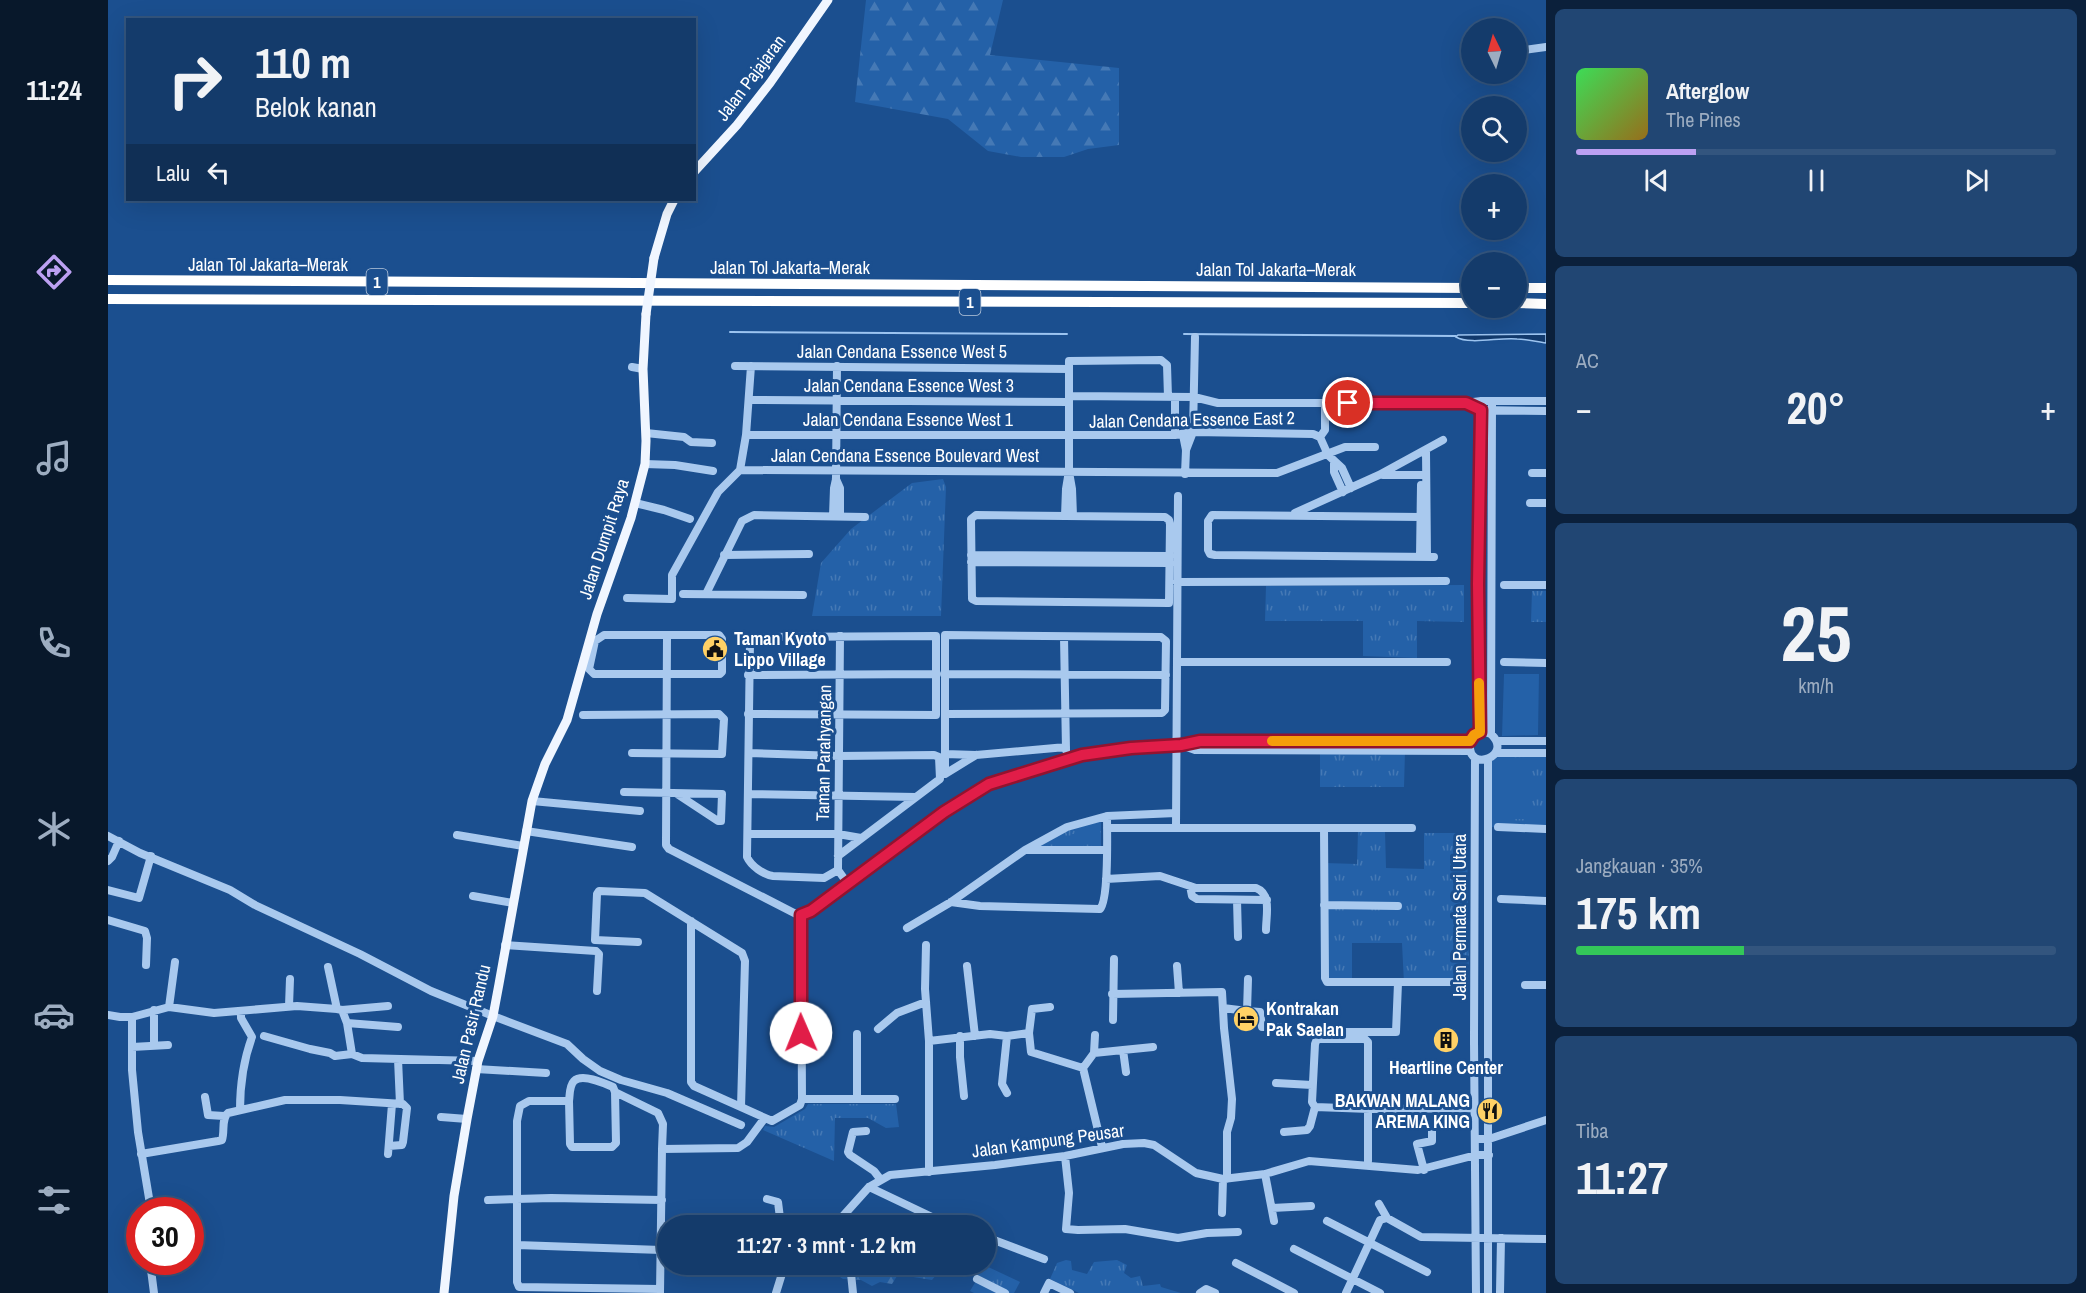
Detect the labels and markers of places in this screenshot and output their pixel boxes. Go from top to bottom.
pin [1322,377,1373,428]
place label: Taman Kyoto Lippo Village [734,626,826,672]
public building icon: Taman Kyoto Lippo Village [700,634,730,664]
place label: Kontrakan Pak Saelan [1266,996,1344,1042]
hotel icon: Kontrakan Pak Saelan [1231,1004,1261,1034]
building icon: Heartline Center [1431,1025,1461,1055]
place label: Heartline Center [1389,1055,1503,1080]
place label: BAKWAN MALANG AREMA KING [1335,1088,1470,1134]
restaurant icon: BAKWAN MALANG AREMA KING [1475,1096,1505,1126]

